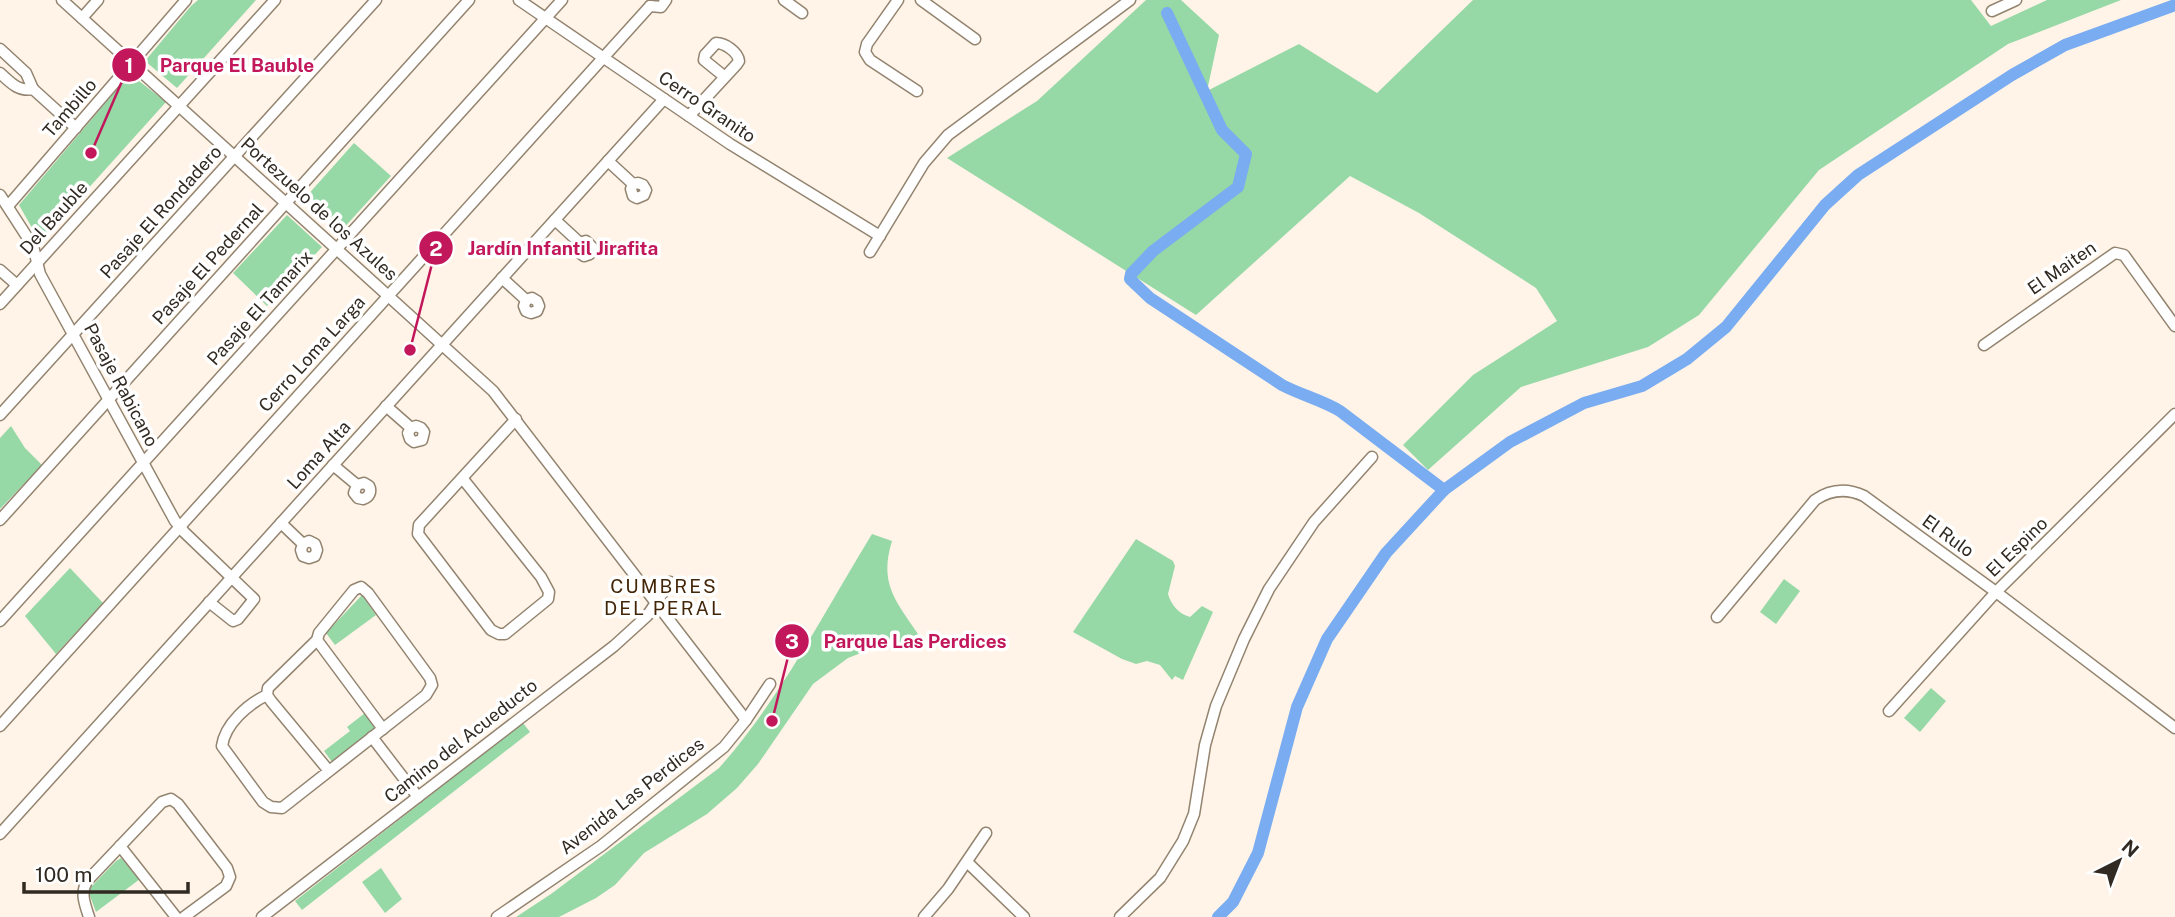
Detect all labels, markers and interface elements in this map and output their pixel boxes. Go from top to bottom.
callout: Parque El Bauble [111,45,329,85]
text: 1 [125,53,134,78]
text: Parque El Bauble [160,54,314,76]
street label: Cerro Granito [655,66,760,147]
street label: Tambillo [38,74,101,141]
street label: Portezuelo de los Azules [237,133,402,285]
street label: Pasaje El Rondadero [96,141,226,282]
street label: Del Bauble [15,177,92,259]
street label: Pasaje El Pedernal [148,199,267,328]
callout: Jardín Infantil Jirafita [419,228,672,268]
text: 2 [429,236,443,261]
text: Jardín Infantil Jirafita [468,237,658,259]
street label: El Maiten [2024,237,2100,299]
street label: Pasaje El Tamarix [203,246,317,369]
street label: Cerro Loma Larga [254,291,369,416]
street label: Pasaje Rabicano [80,319,163,450]
street label: Loma Alta [283,416,355,493]
street label: El Rulo [1918,510,1978,561]
street label: El Espino [1982,512,2052,581]
district label: CUMBRES DEL PERAL [604,575,724,619]
callout: Parque Las Perdices [775,621,1021,661]
text: 3 [785,629,799,654]
text: Parque Las Perdices [823,630,1007,652]
street label: Camino del Acueducto [380,674,541,807]
street label: Avenida Las Perdices [556,733,708,858]
north arrow [2084,826,2154,896]
text: N [2117,835,2143,862]
scale bar [24,850,189,894]
text: 100 m [35,862,92,887]

